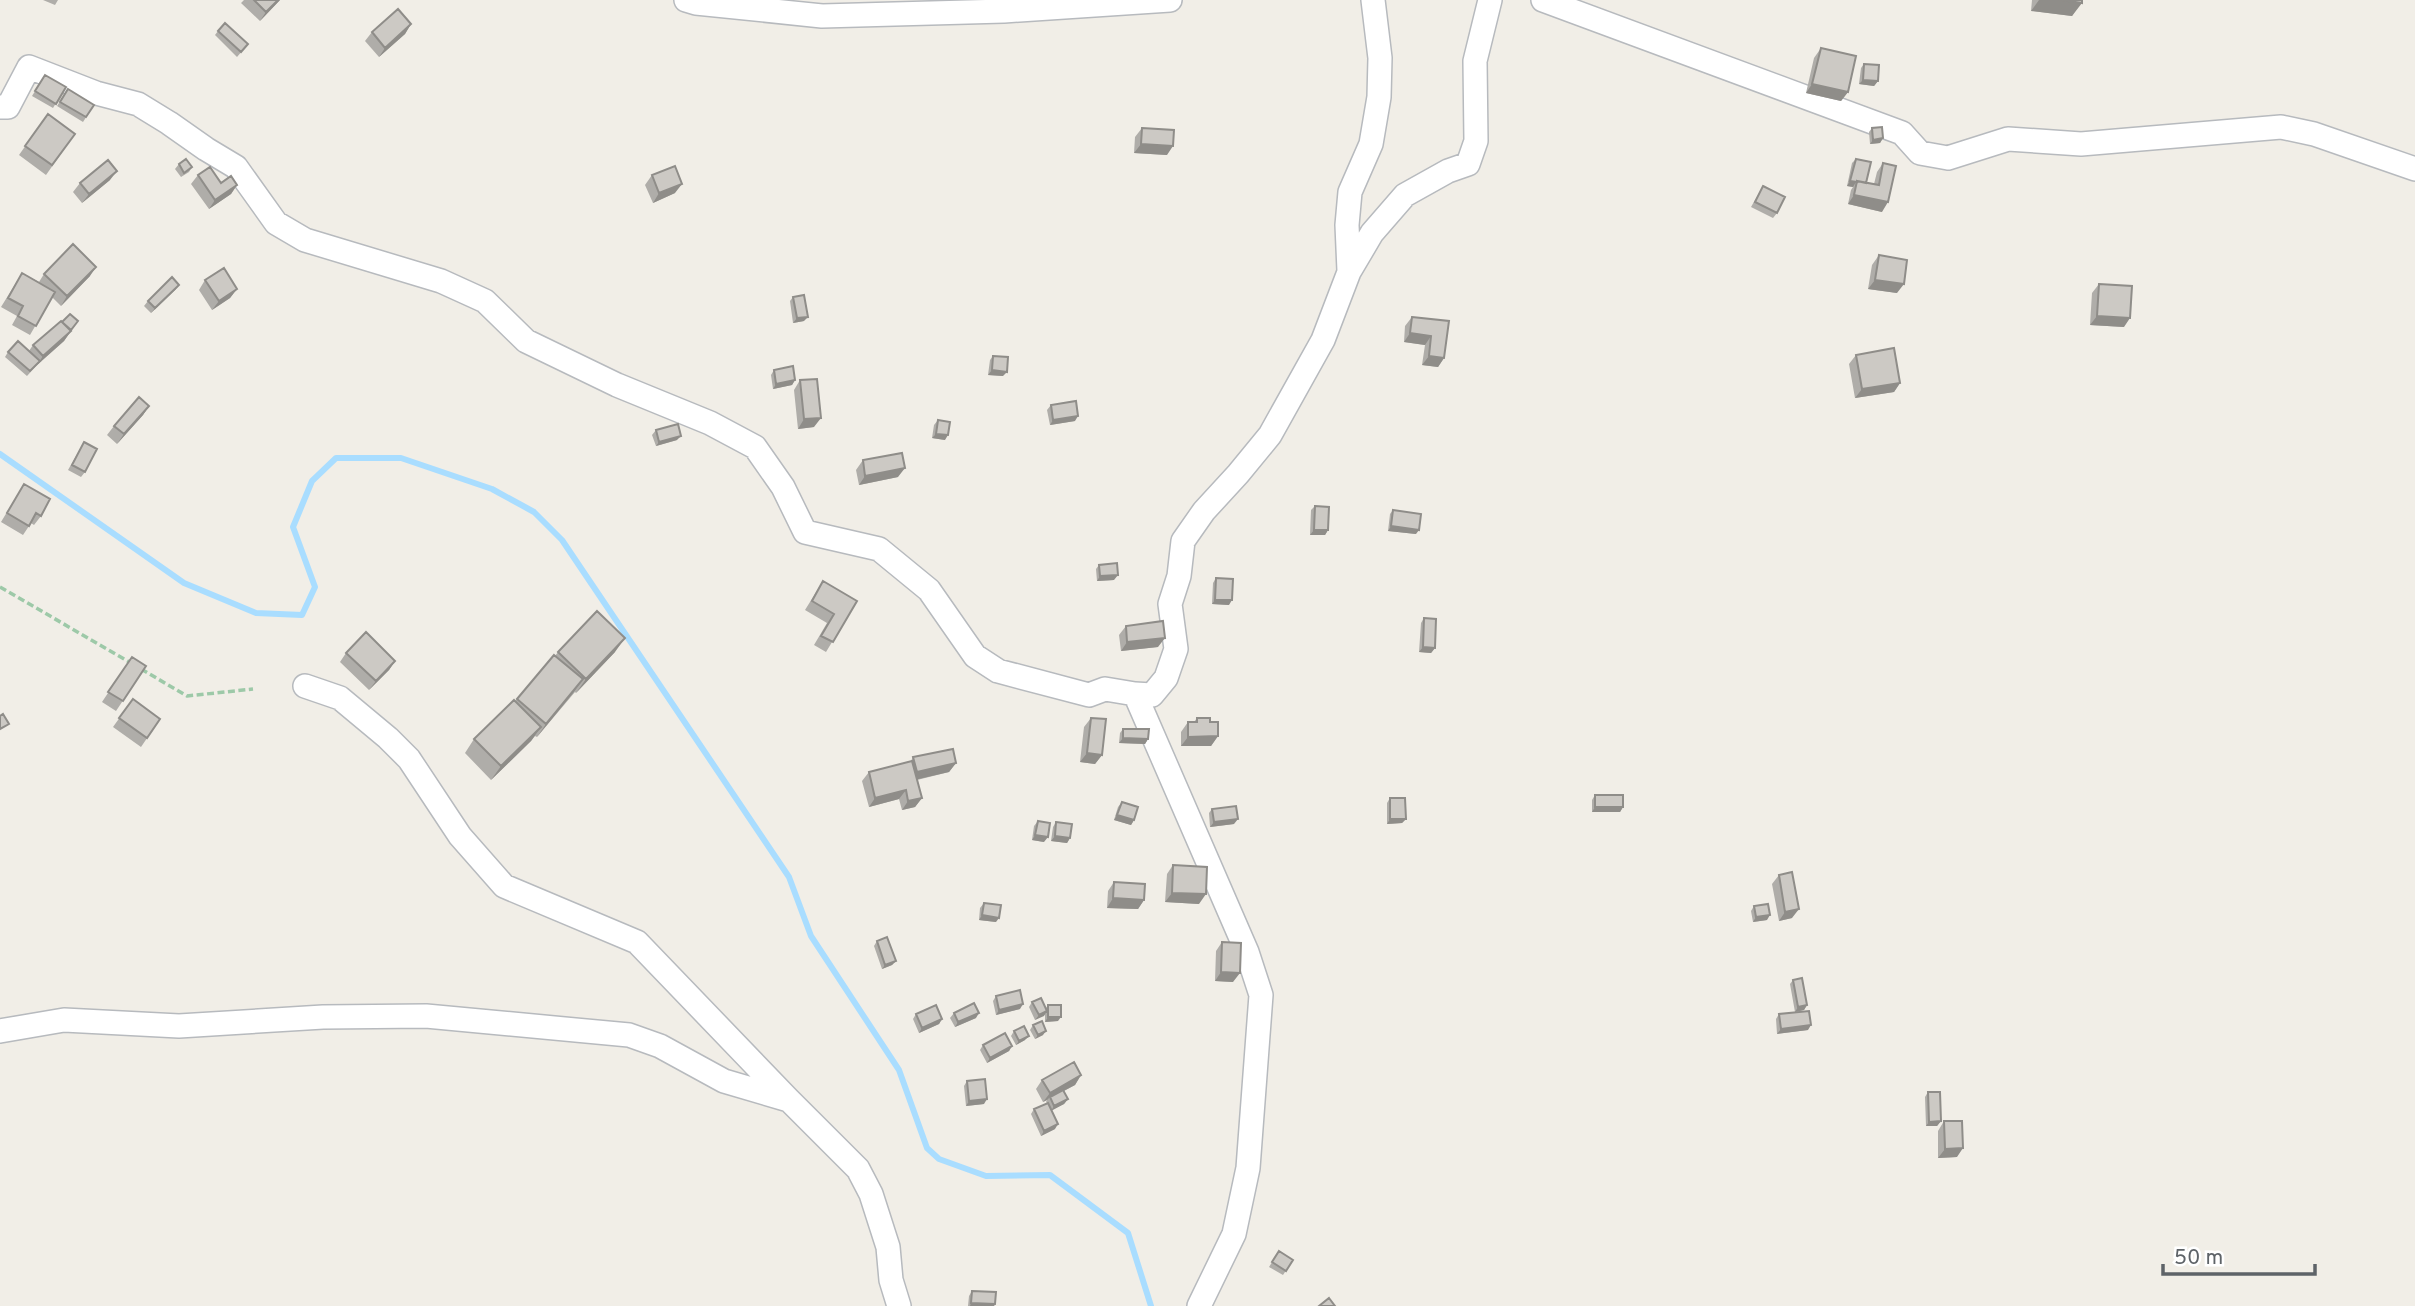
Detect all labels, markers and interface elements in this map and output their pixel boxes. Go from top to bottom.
scale bar [2163,1232,2315,1276]
text: 50 m [2174,1245,2223,1272]

